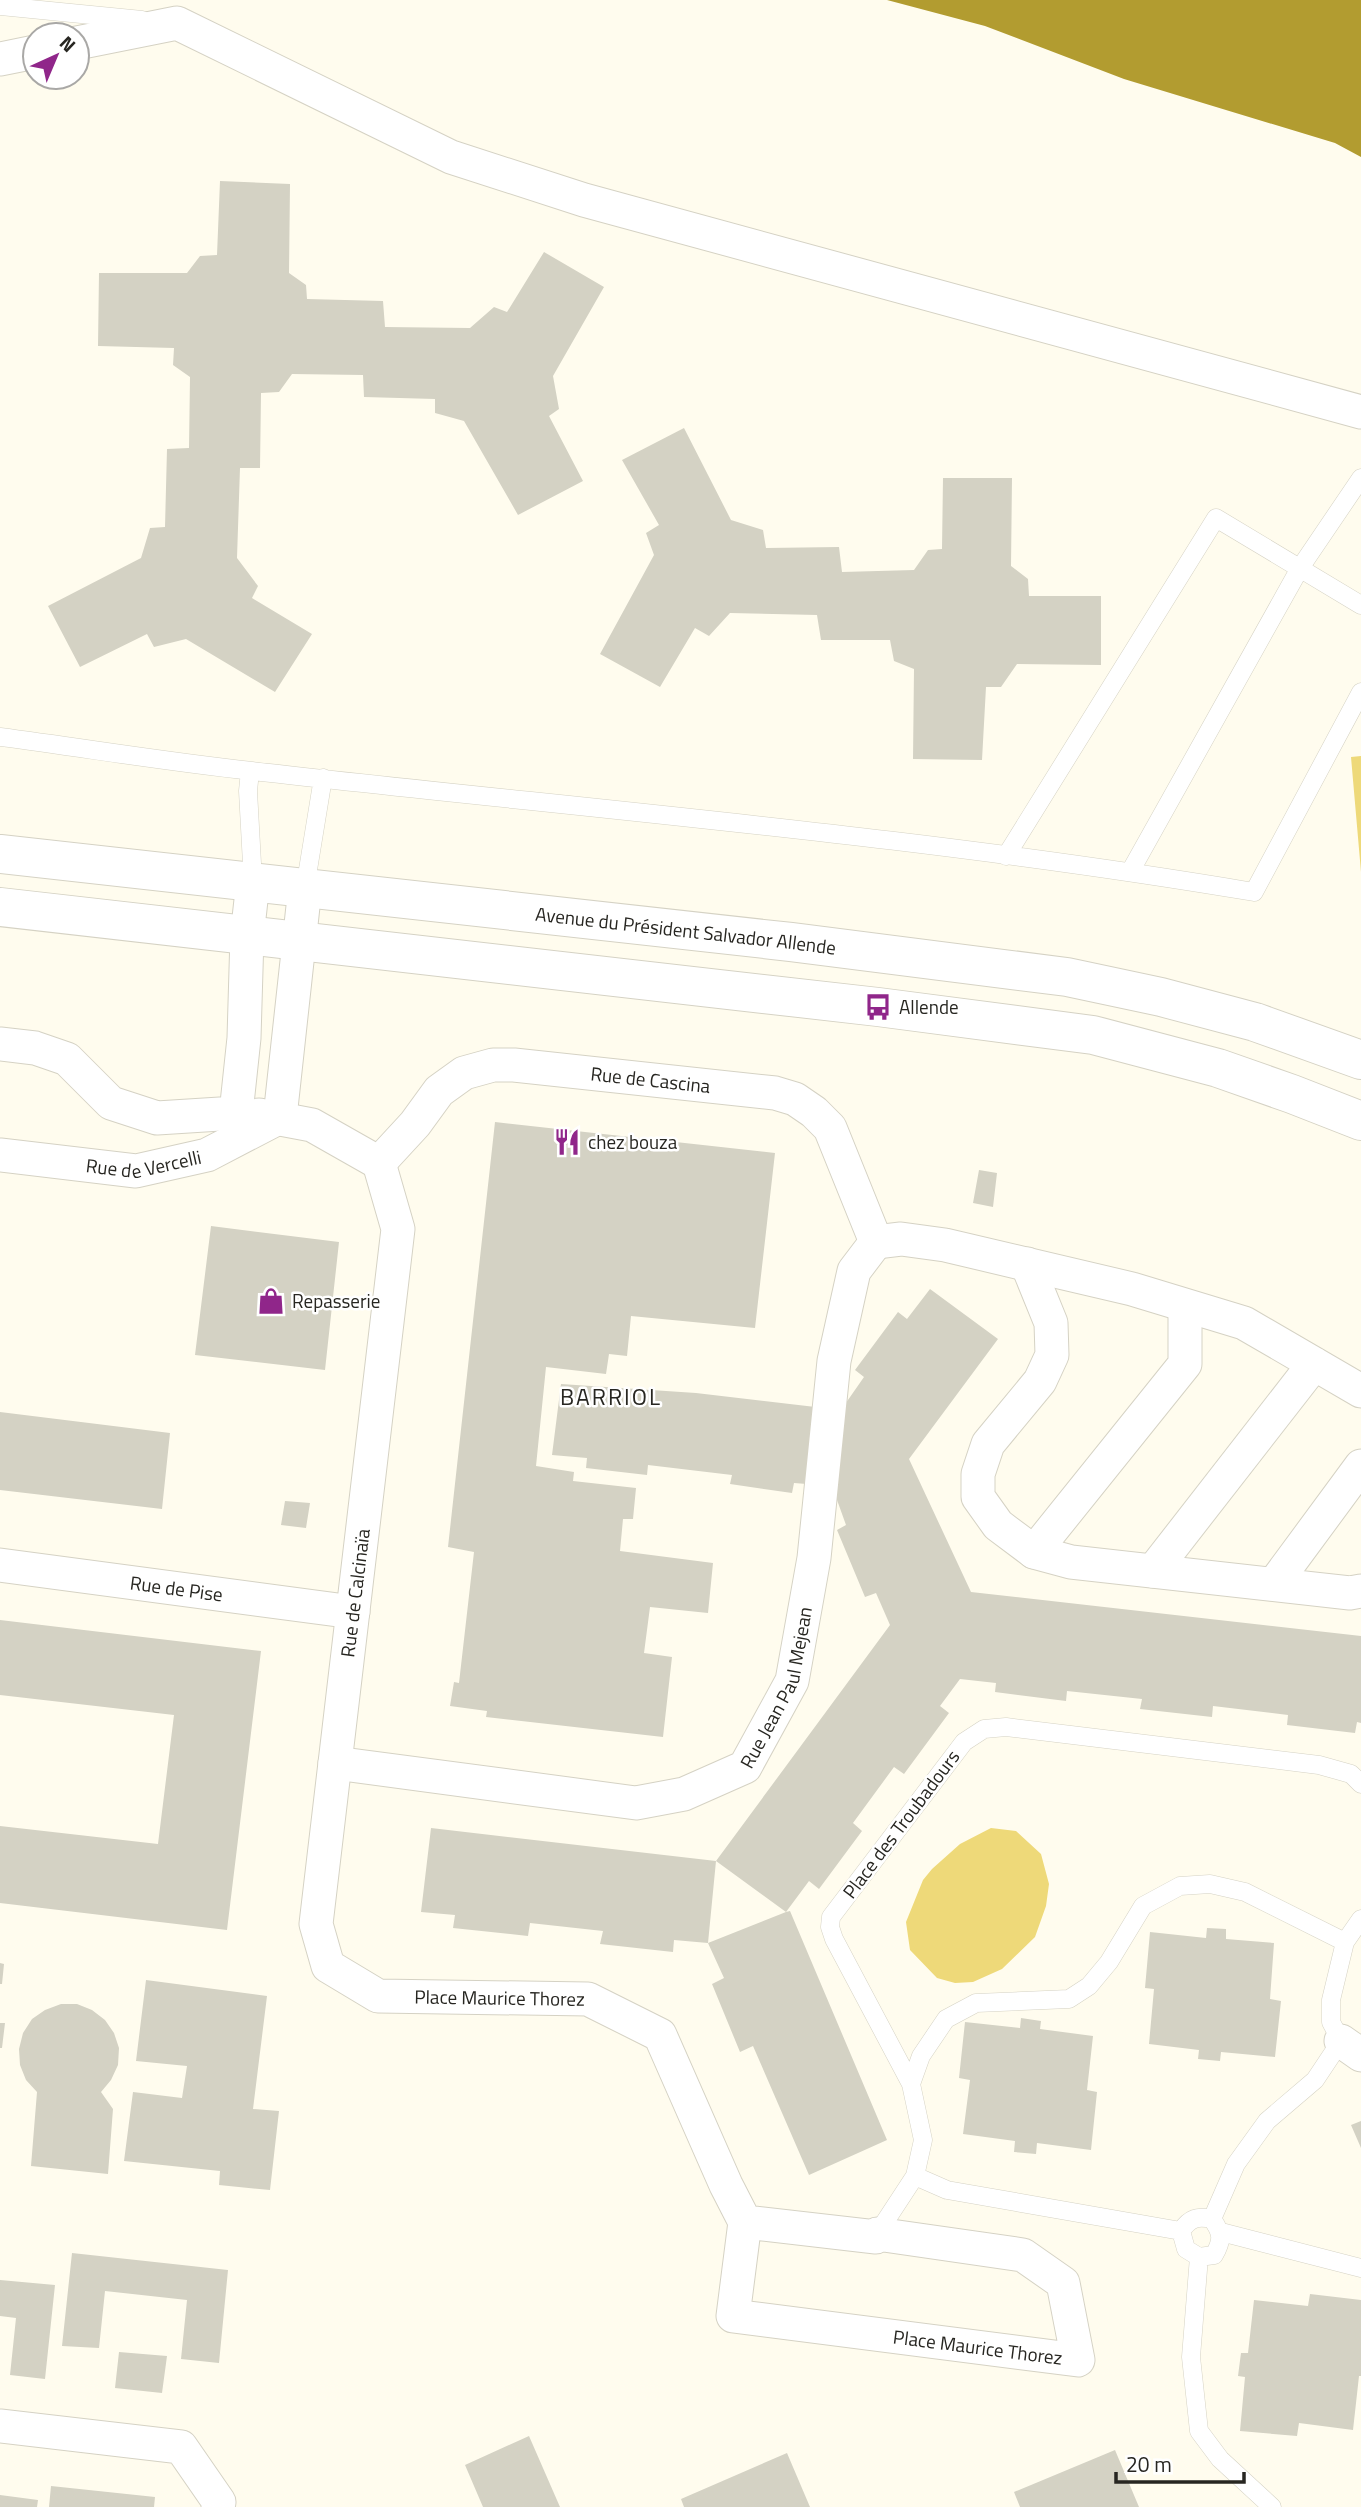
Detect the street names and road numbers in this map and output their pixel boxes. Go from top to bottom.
street label: Avenue du Président Salvador Allende [534,899,838,962]
street label: Rue de Cascina [589,1058,712,1100]
street label: Rue de Vercelli [84,1142,204,1186]
street label: Rue de Calcinaïa [332,1526,377,1659]
street label: Rue de Pise [128,1567,225,1609]
street label: Rue Jean Paul Mejean [732,1604,819,1773]
street label: Place des Troubadours [835,1743,966,1904]
street label: Place Maurice Thorez [414,1982,585,2013]
street label: Place Maurice Thorez [891,2322,1064,2372]

